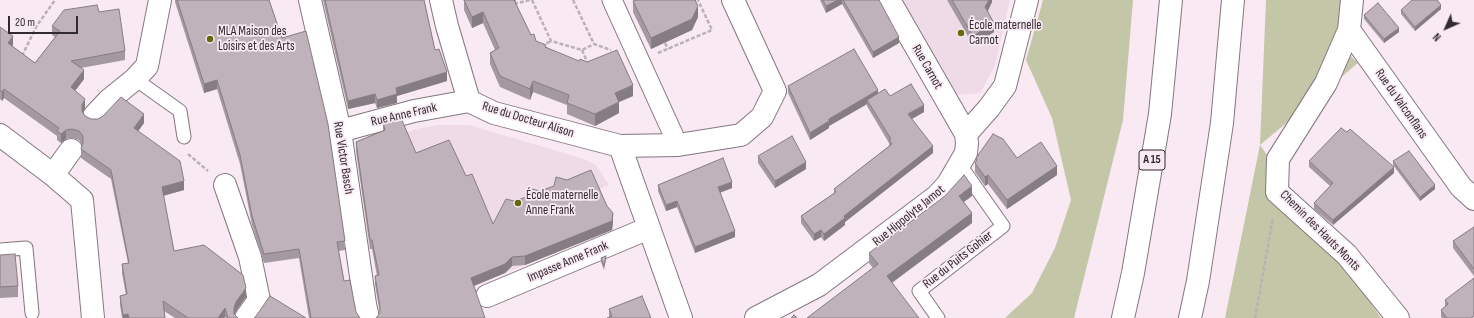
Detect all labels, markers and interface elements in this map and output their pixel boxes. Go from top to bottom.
scale bar [10,8,80,34]
north arrow [1426,8,1466,48]
text: 20 m [15,15,35,30]
place label: École maternelle Carnot [969,18,1042,49]
place label: MLA Maison des Loisirs et des Arts [218,24,295,55]
marker: École maternelle Carnot [956,28,966,38]
text: N [1430,30,1444,44]
marker: MLA Maison des Loisirs et des Arts [205,34,215,44]
street label: Rue Carnot [908,42,946,92]
street label: Rue du Valconflans [1371,66,1431,142]
street label: Rue du Docteur Alison [480,99,576,141]
street label: Rue Anne Frank [370,100,438,130]
street label: Rue Victor Basch [330,121,356,195]
road number: A 15 [1139,150,1165,170]
street label: Rue Hippolyte Jamot [870,182,948,250]
street label: Chemin des Hauts Monts [1276,187,1364,275]
place label: École maternelle Anne Frank [526,188,599,219]
marker: École maternelle Anne Frank [513,198,523,208]
street label: Rue du Puits Gohier [920,228,996,292]
street label: Impasse Anne Frank [525,238,611,286]

